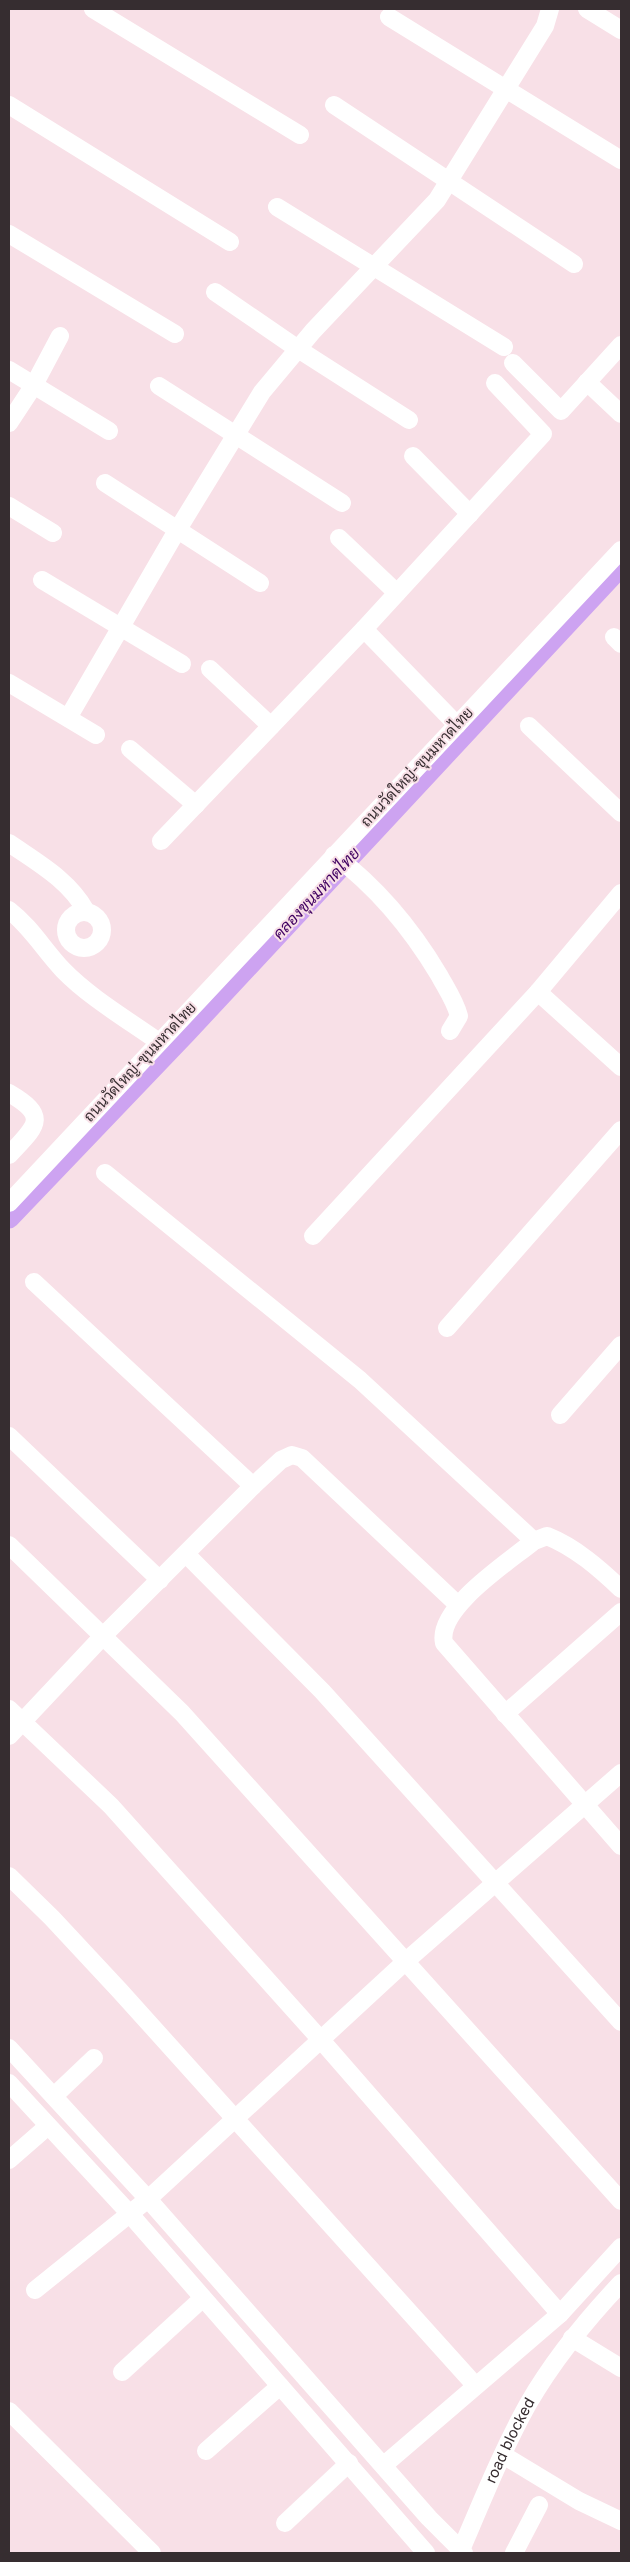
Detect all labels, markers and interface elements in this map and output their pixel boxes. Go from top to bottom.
street label: ถนนวัดใหญ่-ขุนมหาดไทย [356,703,478,832]
water label: คลองขุนมหาดไทย [268,842,365,944]
street label: ถนนวัดใหญ่-ขุนมหาดไทย [79,998,201,1127]
street label: road blocked [481,2394,539,2486]

